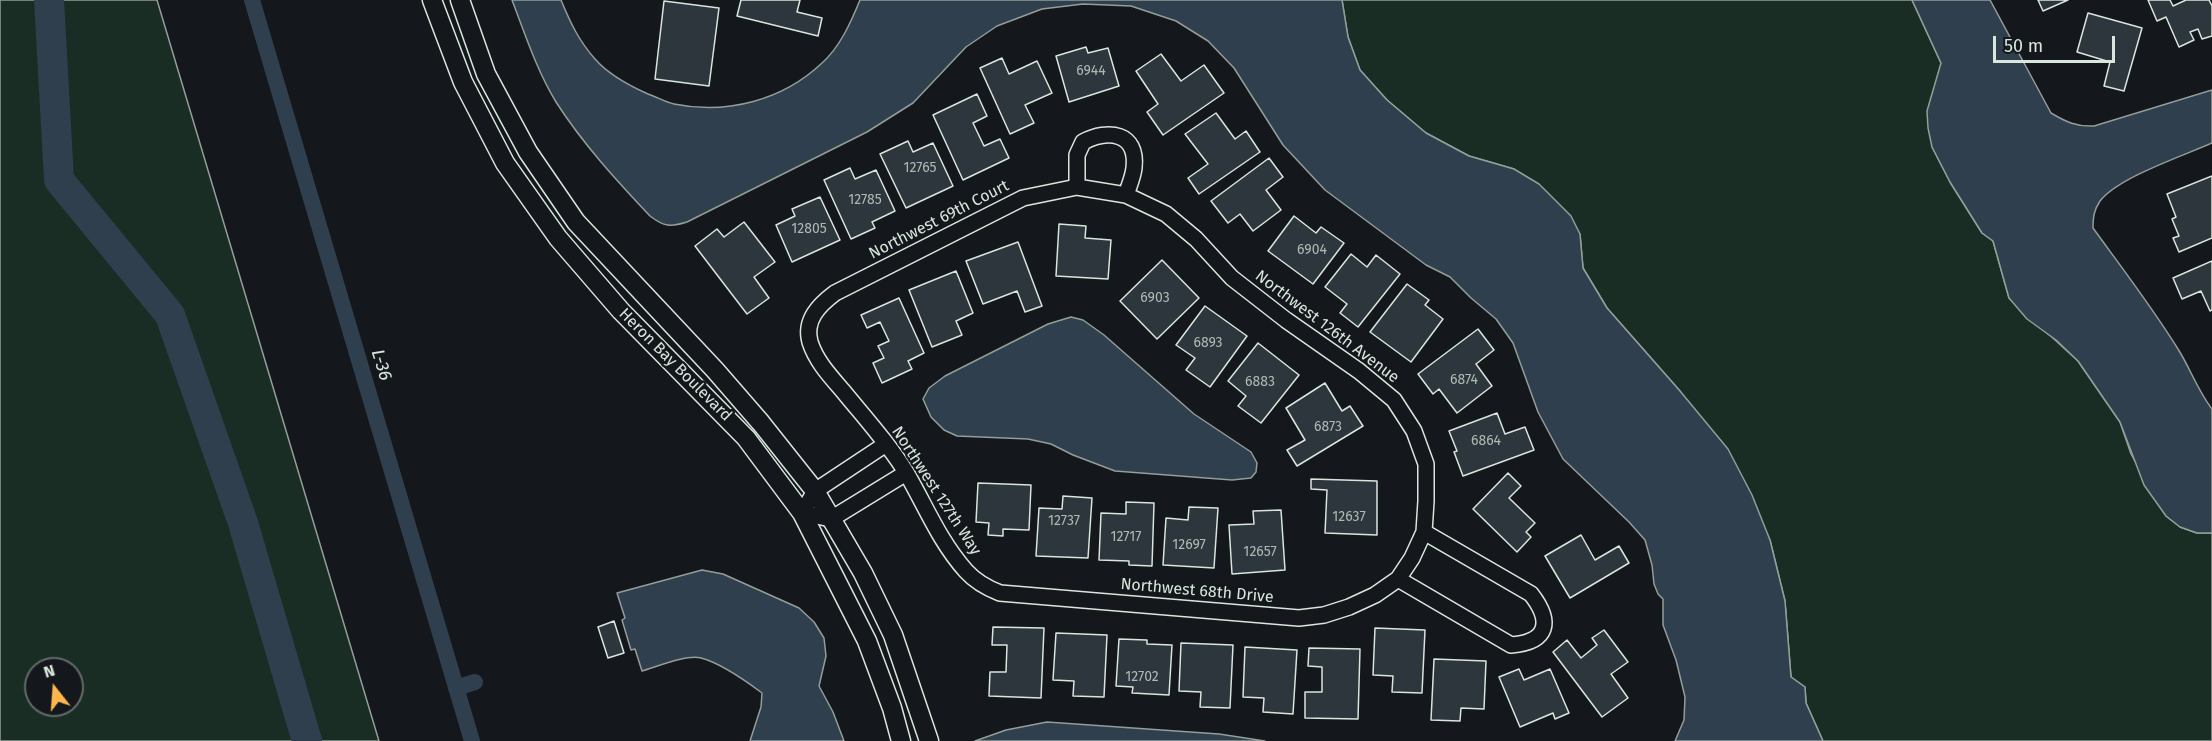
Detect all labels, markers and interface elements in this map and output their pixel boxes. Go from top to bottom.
scale bar [1996,24,2118,62]
text: 50 m [2004,35,2043,57]
house number: 6944 [1076,63,1106,79]
house number: 12765 [903,160,937,176]
street label: Northwest 69th Court [866,176,1012,264]
house number: 12785 [848,192,882,208]
house number: 12805 [791,221,827,237]
house number: 6904 [1297,242,1327,258]
street label: Northwest 126th Avenue [1251,267,1403,387]
house number: 6903 [1140,290,1170,306]
street label: Heron Bay Boulevard [615,305,735,425]
house number: 6893 [1194,335,1222,351]
water label: L-36 [366,347,396,383]
house number: 6874 [1450,372,1478,388]
house number: 6883 [1245,374,1275,390]
house number: 6873 [1314,419,1342,435]
street label: Northwest 127th Way [887,423,985,559]
house number: 6864 [1471,433,1501,449]
house number: 12637 [1332,509,1366,525]
house number: 12737 [1048,513,1080,529]
house number: 12717 [1110,529,1142,545]
house number: 12697 [1172,537,1206,553]
house number: 12657 [1243,544,1277,560]
street label: Northwest 68th Drive [1120,575,1274,607]
north arrow [24,657,84,717]
text: N [41,661,57,682]
house number: 12702 [1125,669,1159,685]

